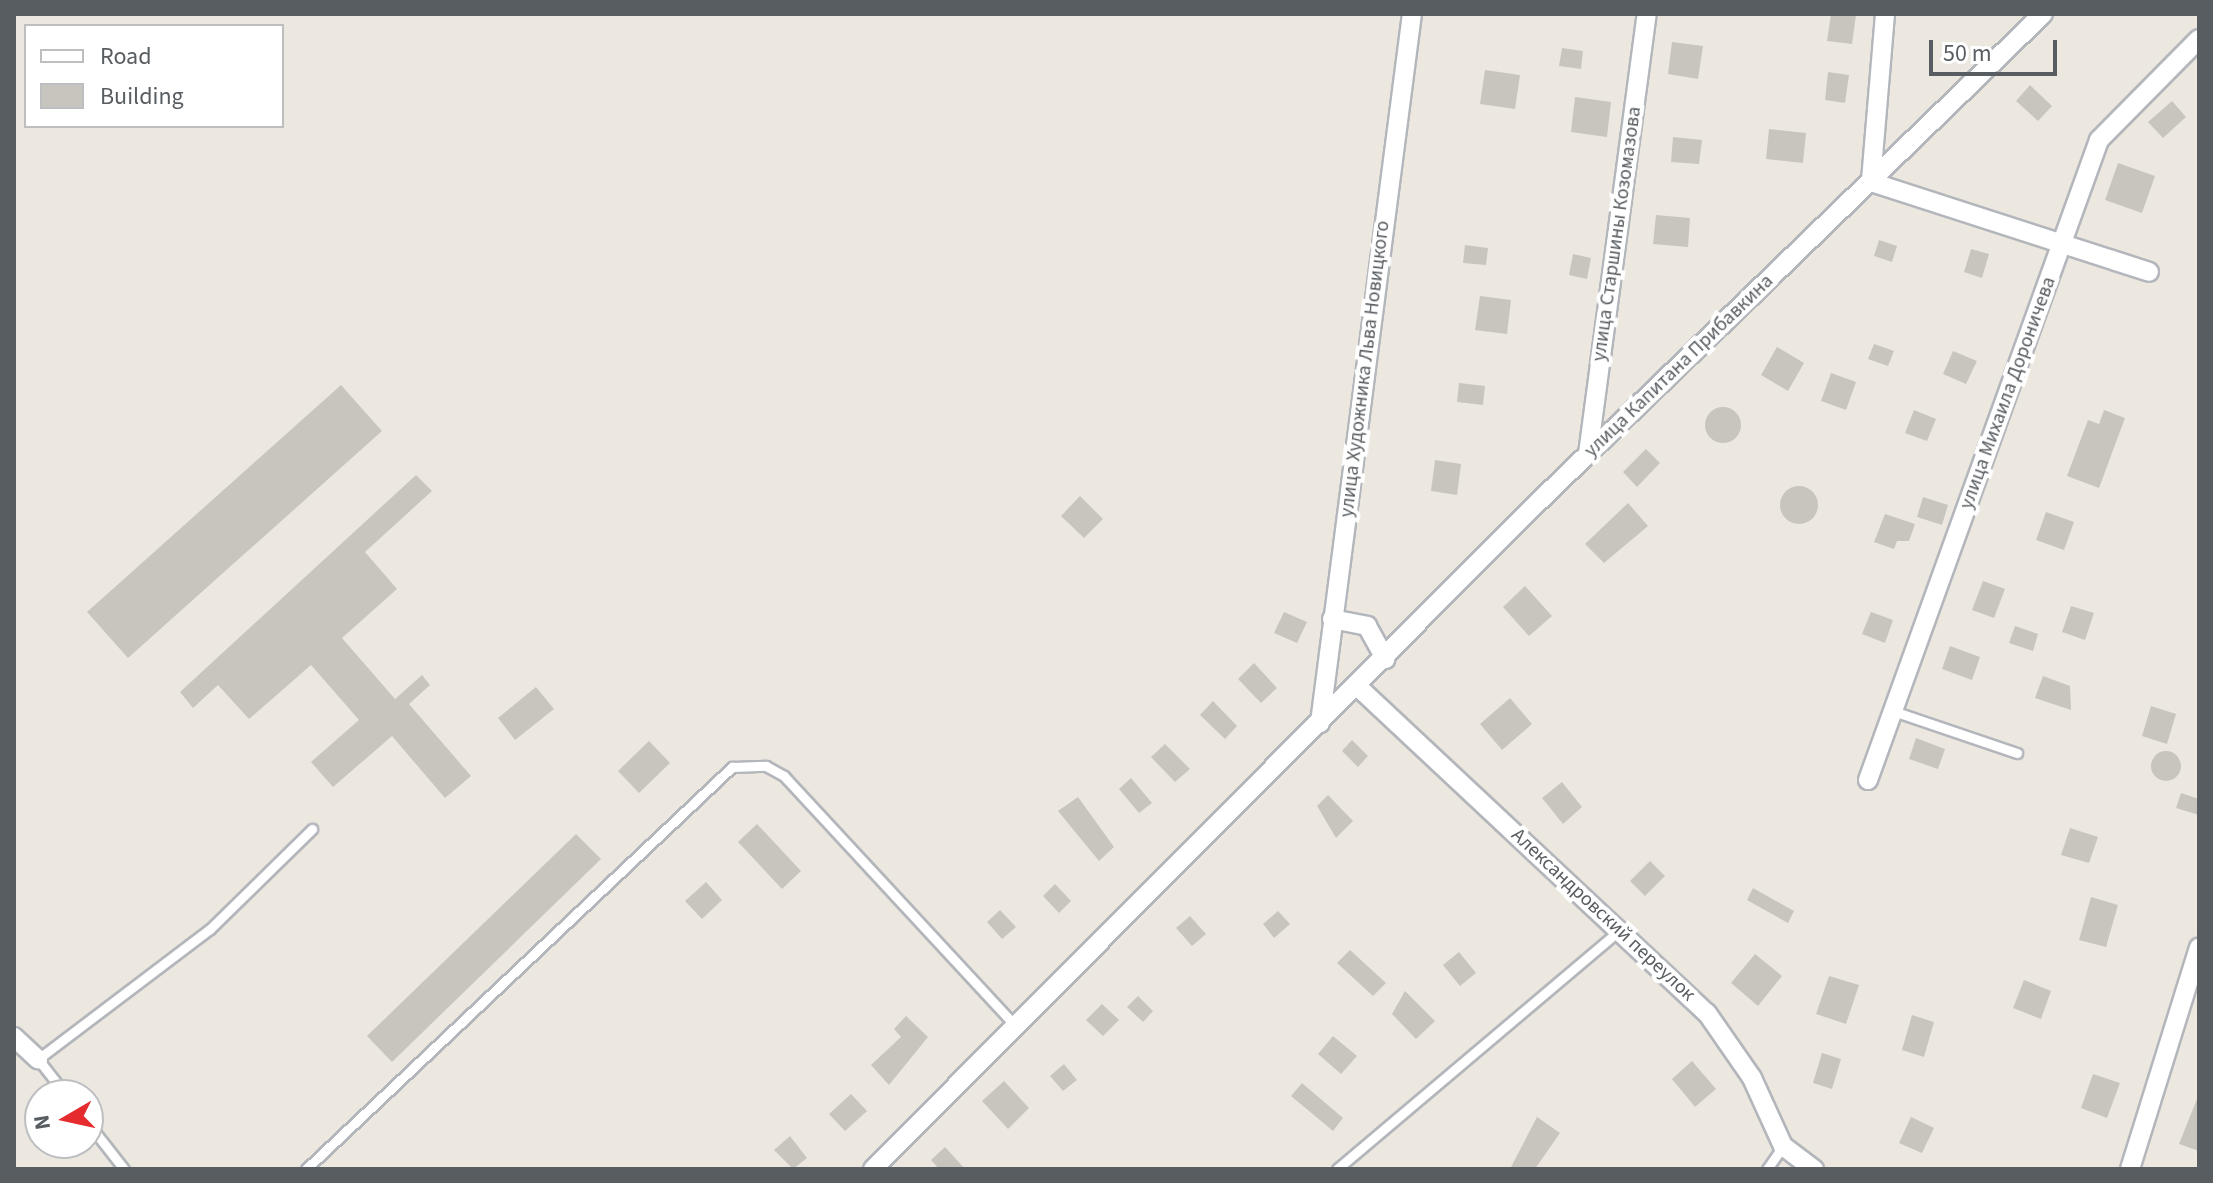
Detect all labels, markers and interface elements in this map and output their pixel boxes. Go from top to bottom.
legend [24,24,284,128]
scale bar [1933,24,2061,74]
text: 50 m [1943,36,1992,71]
text: Road [100,39,152,74]
text: Building [100,79,184,114]
street label: улица Старшины Козомазова [1587,105,1647,363]
street label: улица Художника Льва Новицкого [1335,219,1395,519]
street label: улица Капитана Прибавкина [1580,269,1778,463]
street label: улица Михаила Дороничева [1955,273,2061,513]
street label: Александровский переулок [1506,823,1700,1007]
north arrow [24,1079,104,1159]
text: N [25,1113,59,1132]

